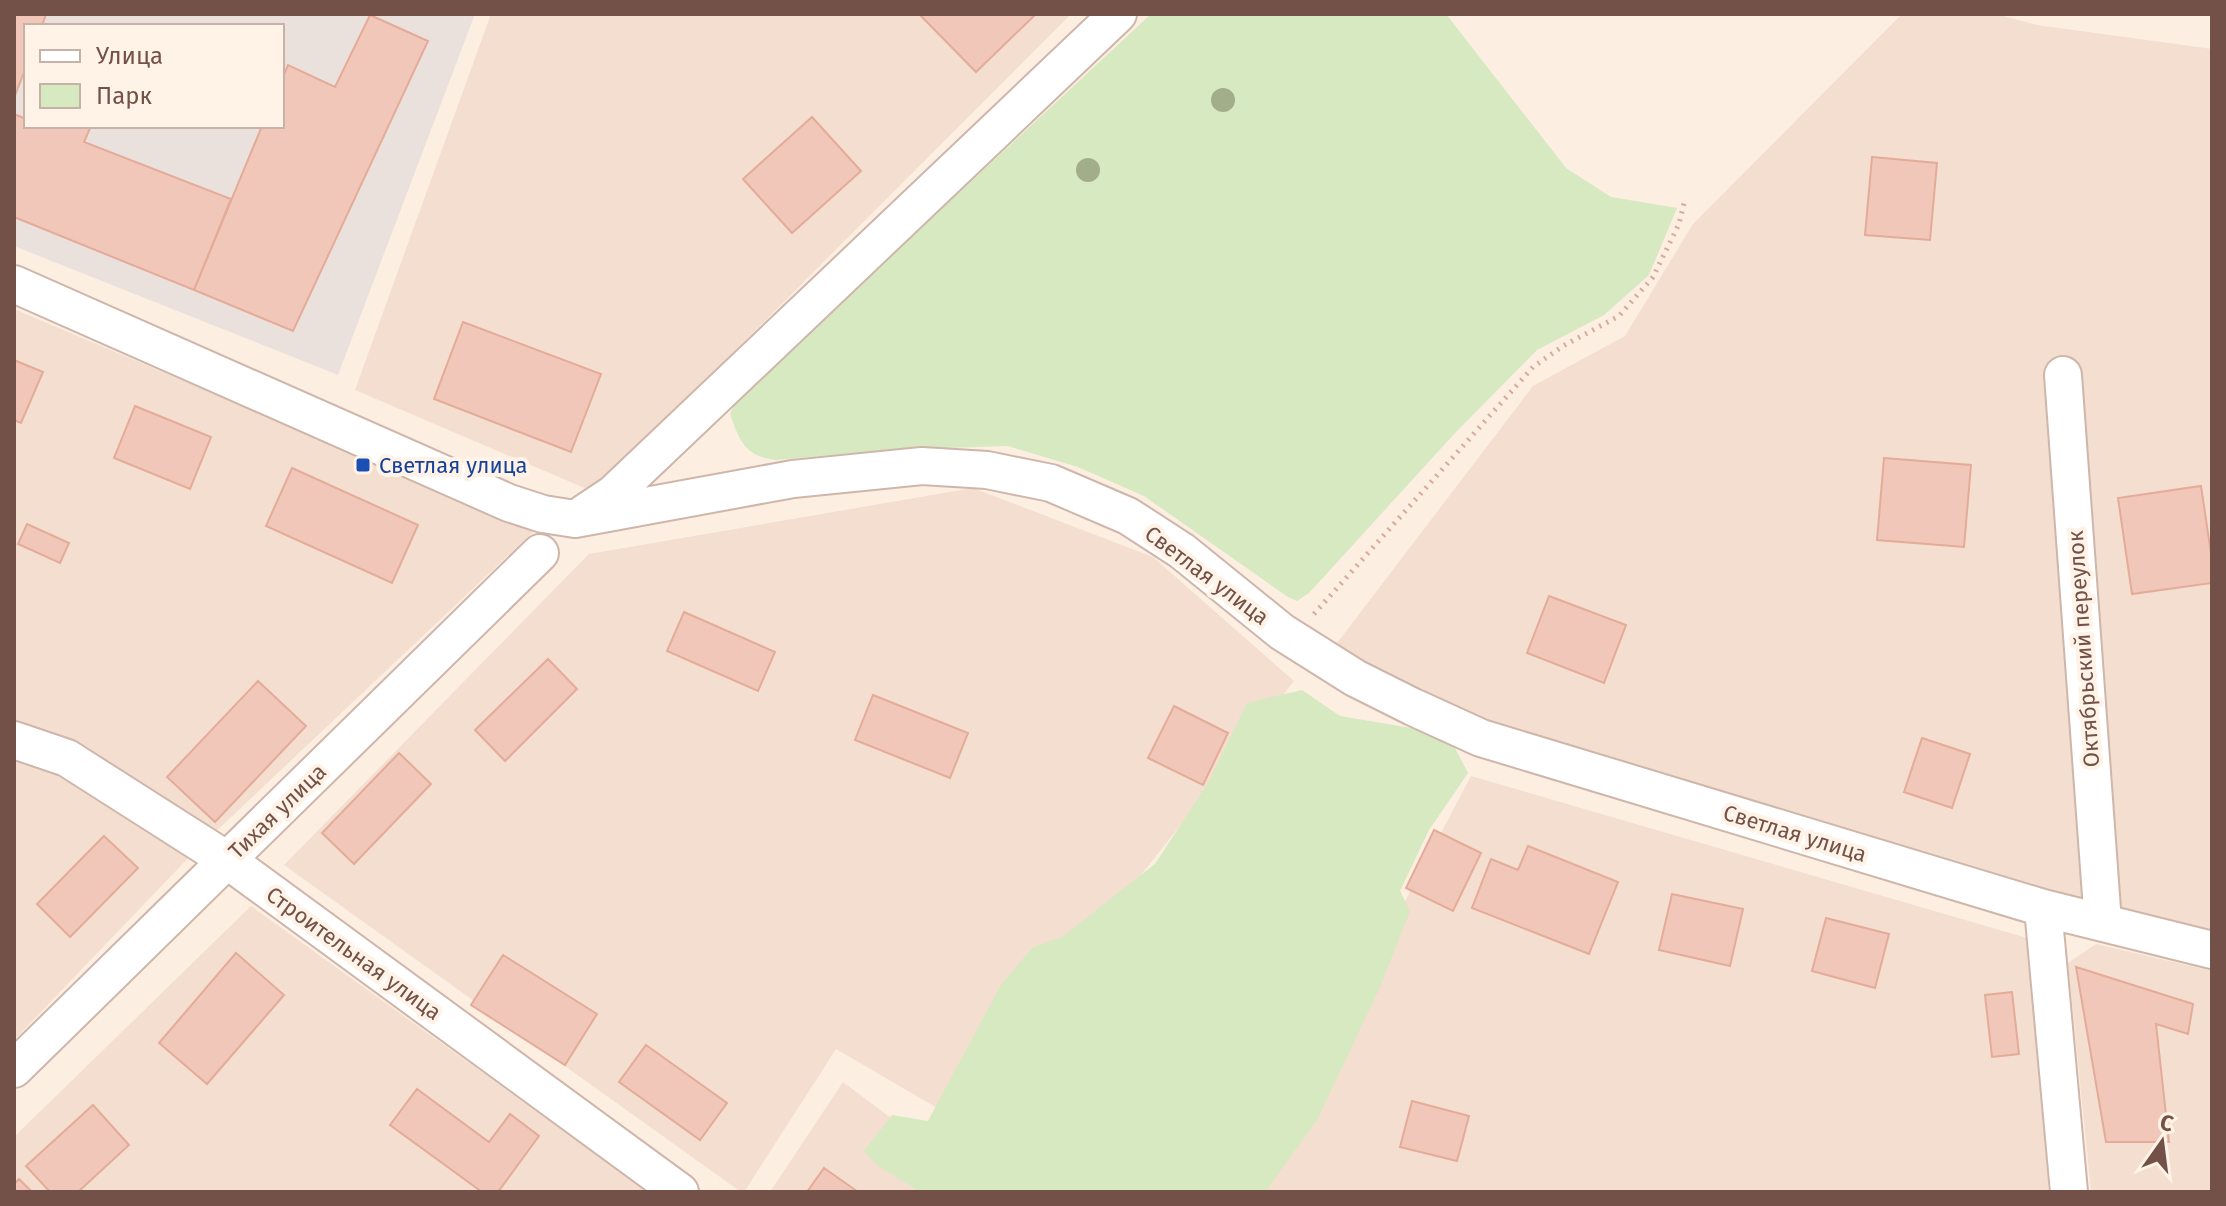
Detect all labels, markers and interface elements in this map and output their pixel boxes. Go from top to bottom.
legend [24,24,284,128]
text: Улица [96,42,163,70]
text: Парк [96,82,153,110]
place label: Светлая улица [379,452,527,479]
marker: Светлая улица [354,456,372,474]
street label: Светлая улица [1139,520,1274,631]
street label: Октябрьский переулок [2062,529,2105,768]
street label: Тихая улица [223,758,332,865]
street label: Светлая улица [1720,799,1870,868]
street label: Строительная улица [261,881,446,1026]
north arrow [2122,1102,2202,1182]
text: С [2157,1108,2176,1138]

